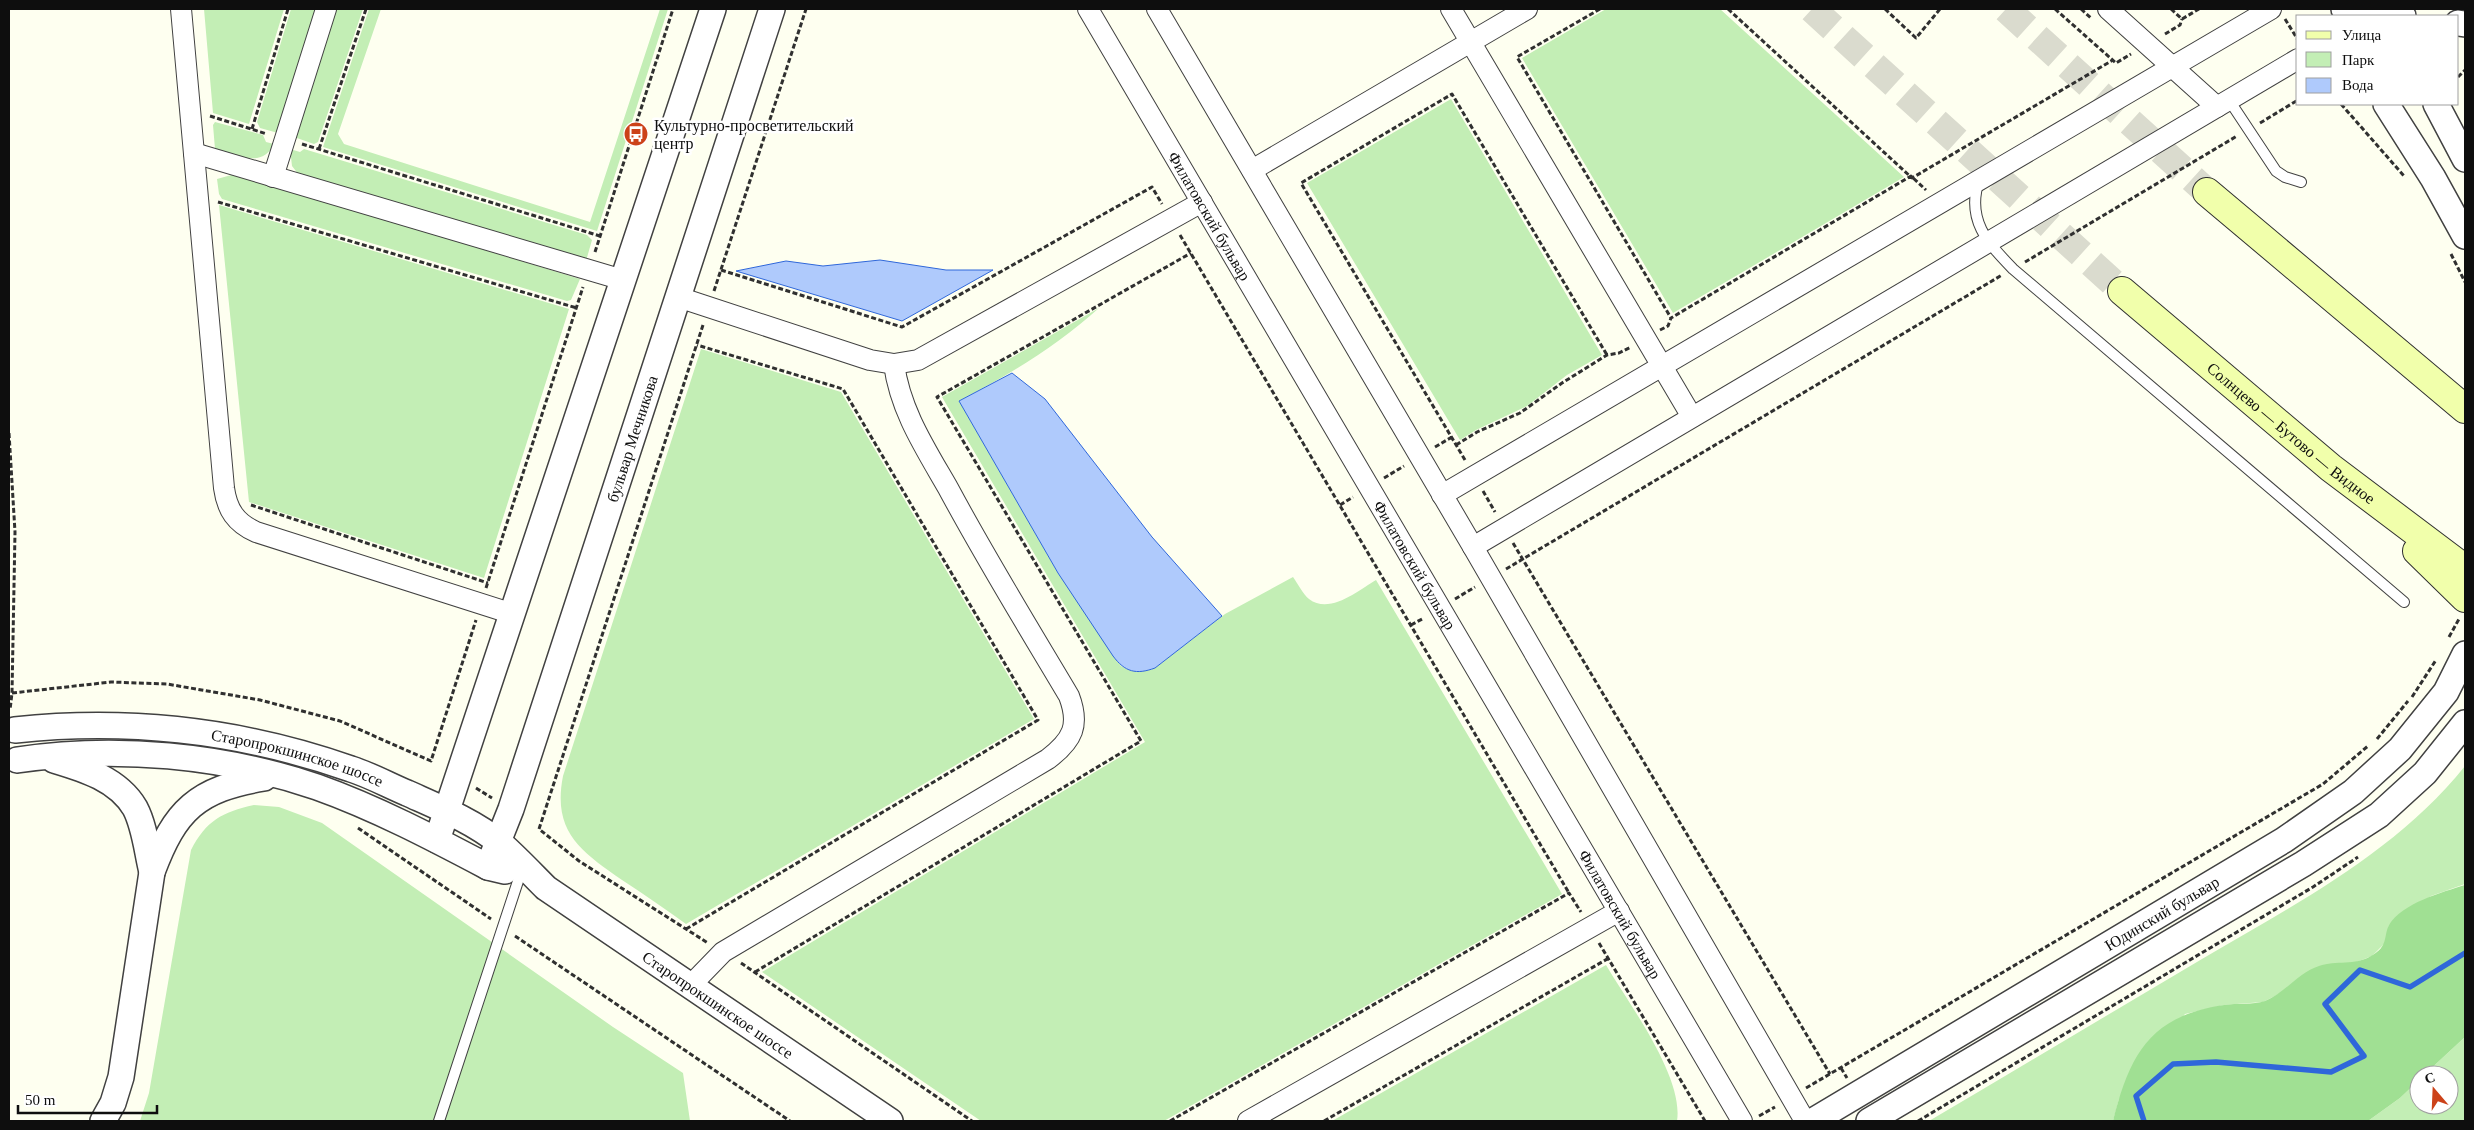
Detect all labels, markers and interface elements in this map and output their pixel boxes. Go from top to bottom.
legend [2296,15,2459,105]
text: Улица [2342,27,2381,43]
text: Парк [2342,52,2375,68]
text: Вода [2342,77,2374,93]
place label: Культурно-просветительский центр [654,117,854,153]
bus stop icon: Культурно-просветительский центр [623,121,649,147]
street label: Филатовский бульвар [1165,148,1254,284]
street label: Солнцево — Бутово — Видное [2204,359,2379,507]
street label: бульвар Мечникова [603,373,660,504]
street label: Филатовский бульвар [1370,497,1459,633]
street label: Старопрокшинское шоссе [210,726,386,790]
street label: Филатовский бульвар [1576,847,1665,982]
street label: Юдинский бульвар [2102,872,2222,954]
street label: Старопрокшинское шоссе [640,948,797,1062]
north arrow [2409,1065,2459,1115]
text: С [2423,1069,2437,1087]
scale bar [18,1082,156,1114]
text: 50 m [25,1092,56,1108]

